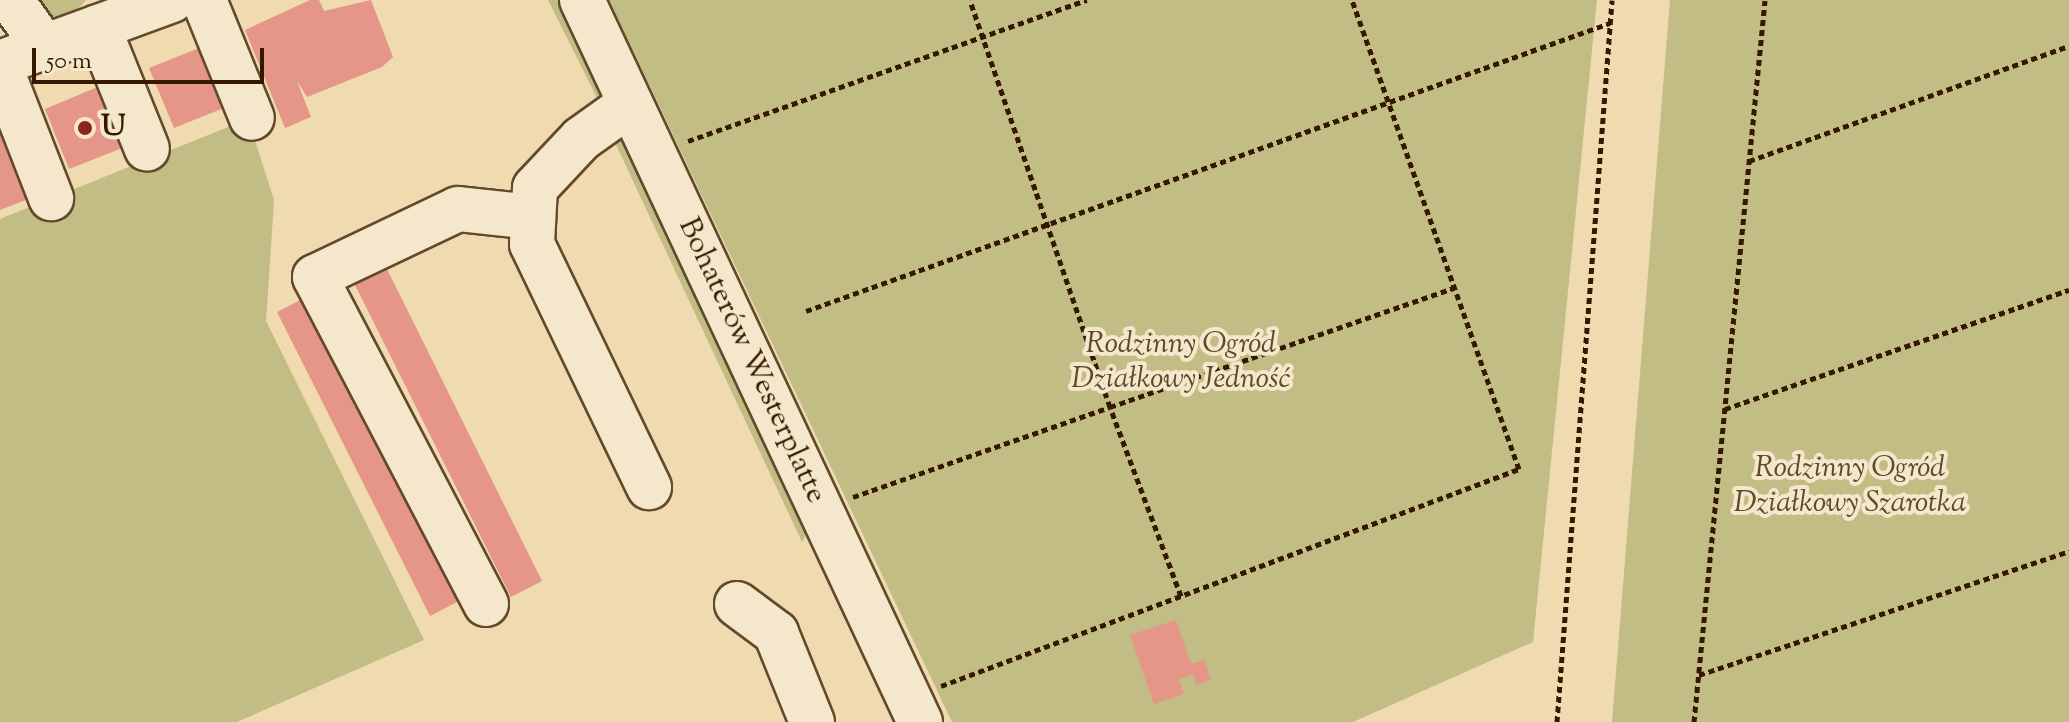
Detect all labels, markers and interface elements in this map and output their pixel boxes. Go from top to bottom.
scale bar [36,32,268,82]
text: 50 m [46,45,92,79]
place label: U [101,110,125,146]
marker: U [76,119,94,137]
street label: Bohaterów Westerplatte [669,213,833,509]
park label: Rodzinny Ogród Działkowy Jedność [1071,327,1291,398]
park label: Rodzinny Ogród Działkowy Szarotka [1734,451,1966,522]

